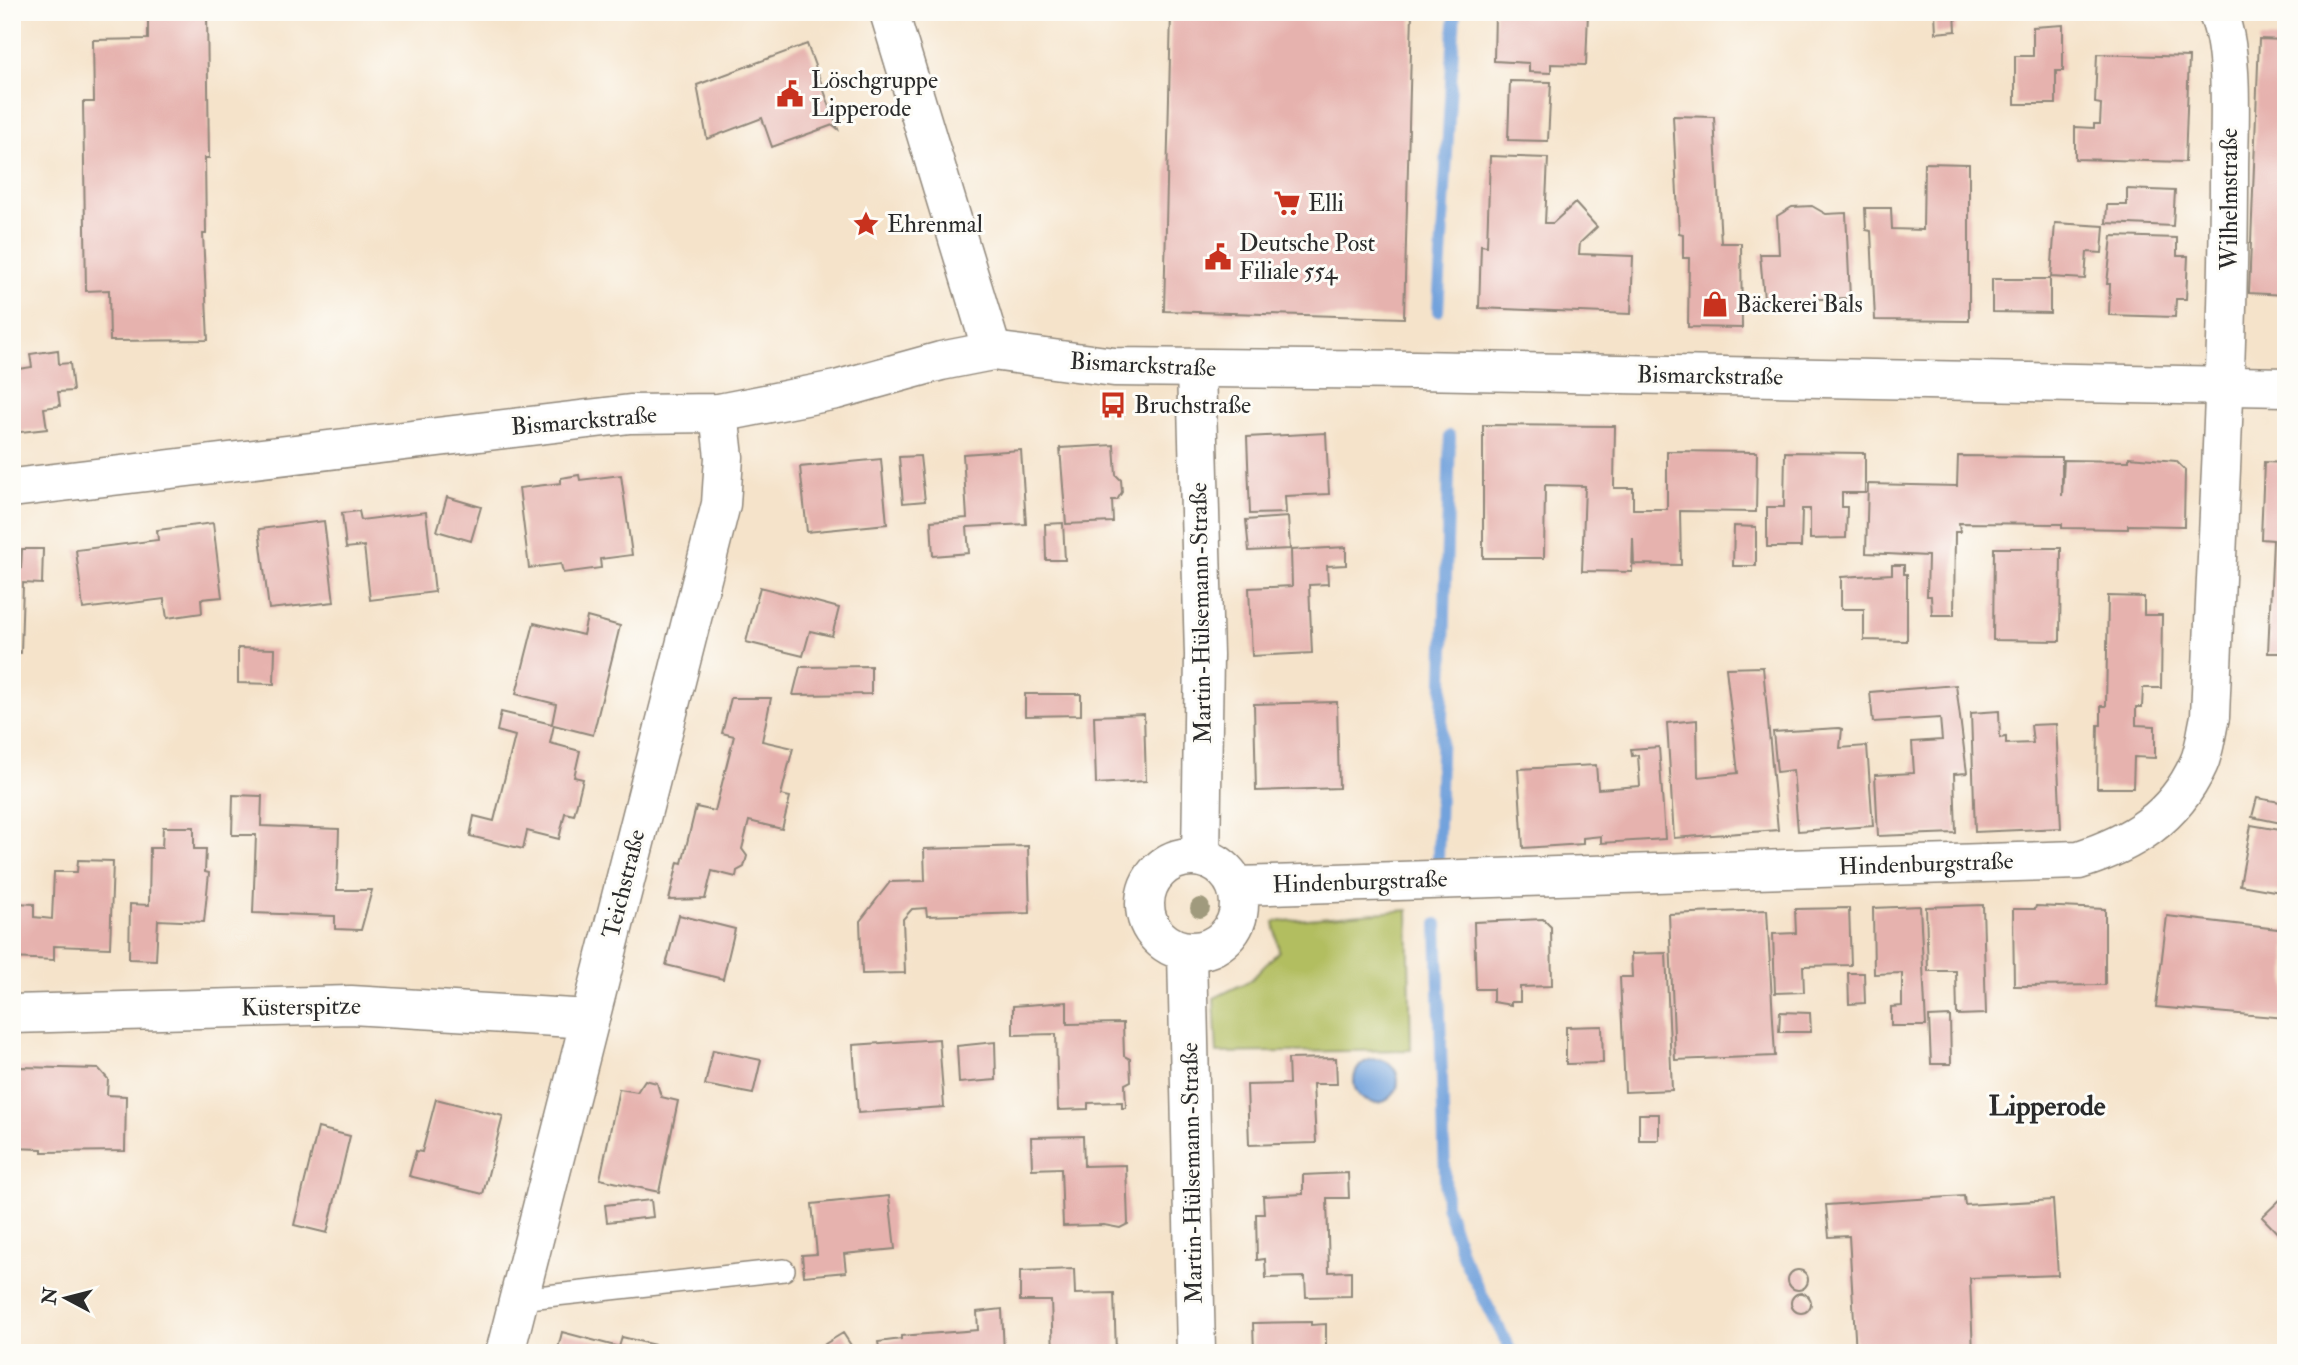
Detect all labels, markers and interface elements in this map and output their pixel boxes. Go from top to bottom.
place label: Löschgruppe Lipperode [811,65,938,124]
public building icon: Löschgruppe Lipperode [775,79,805,109]
street label: Wilhelmstraße [2214,128,2245,271]
supermarket icon: Elli [1272,188,1302,218]
place label: Elli [1308,188,1344,219]
place icon: Ehrenmal [851,209,881,239]
place label: Ehrenmal [887,209,983,240]
place label: Deutsche Post Filiale 554 [1239,228,1375,287]
public building icon: Deutsche Post Filiale 554 [1203,242,1233,272]
shop icon: Bäckerei Bals [1700,289,1730,319]
place label: Bäckerei Bals [1736,289,1863,320]
street label: Bismarckstraße [1069,346,1217,384]
street label: Bismarckstraße [1637,359,1783,393]
bus stop icon: Bruchstraße [1098,390,1128,420]
place label: Bruchstraße [1134,390,1251,421]
street label: Bismarckstraße [510,399,658,443]
street label: Martin-Hülsemann-Straße [1183,482,1219,744]
street label: Teichstraße [596,826,652,942]
street label: Hindenburgstraße [1838,845,2014,883]
street label: Hindenburgstraße [1272,863,1448,901]
street label: Küsterspitze [241,990,361,1024]
street label: Martin-Hülsemann-Straße [1174,1042,1210,1304]
district label: Lipperode [1989,1089,2106,1124]
north arrow [32,1264,102,1334]
text: N [37,1285,63,1307]

